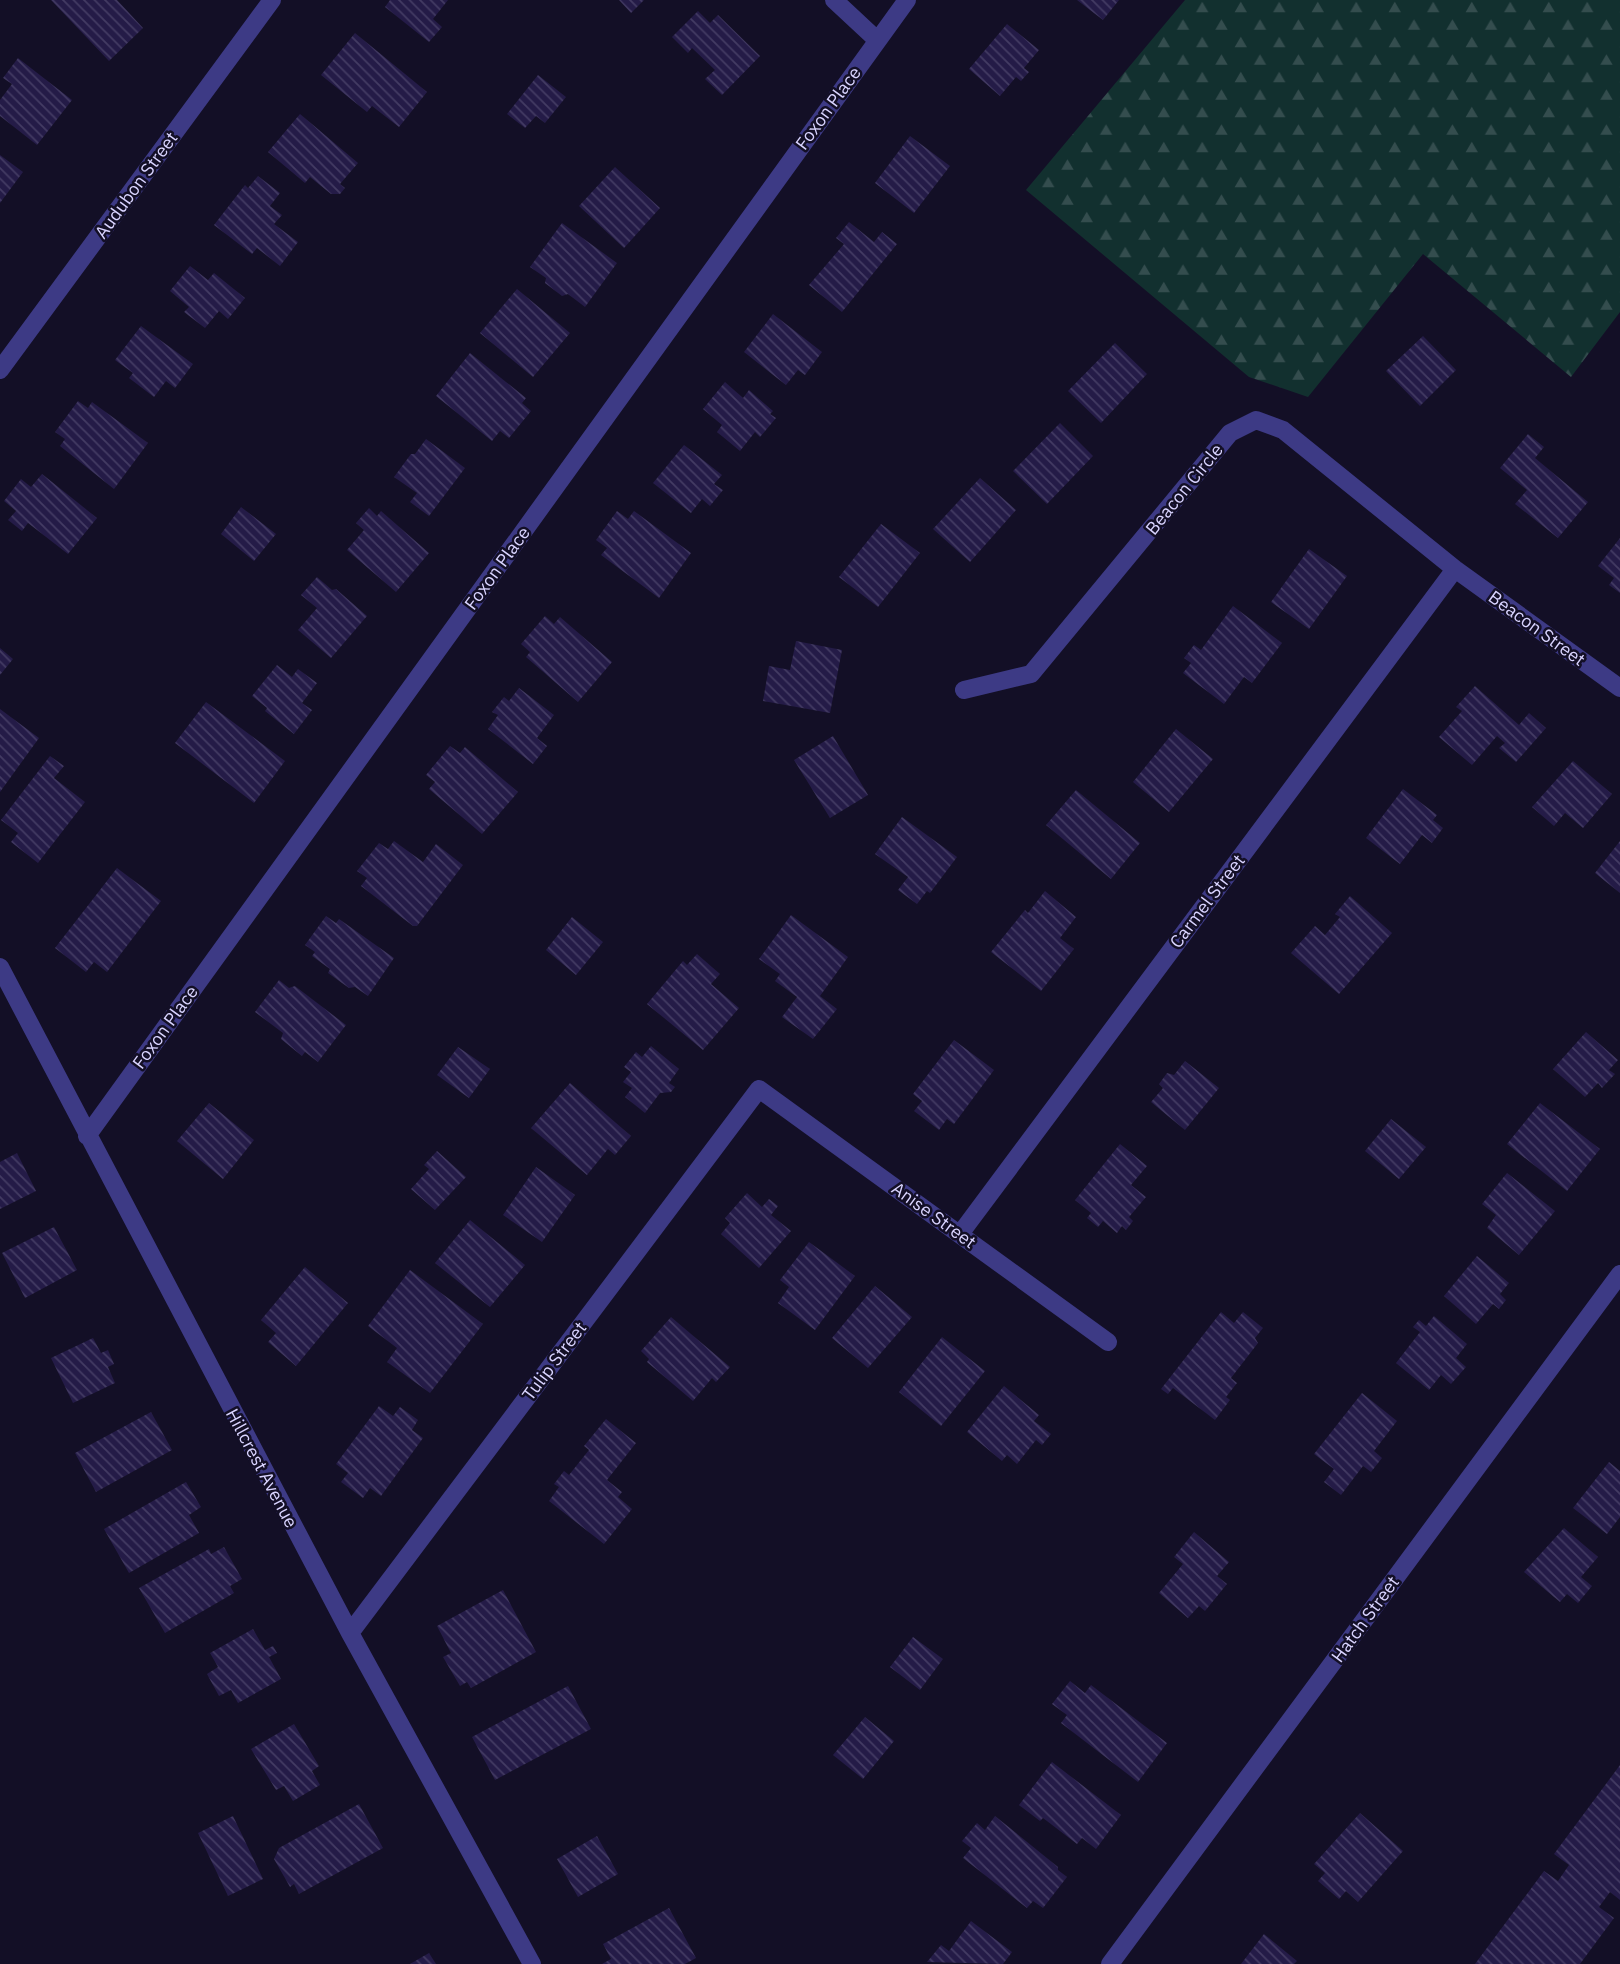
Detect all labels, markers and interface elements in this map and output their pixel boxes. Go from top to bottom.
street label: Foxon Place [790,62,866,154]
street label: Audubon Street [89,127,183,243]
street label: Beacon Circle [1140,439,1228,539]
street label: Foxon Place [459,522,535,614]
street label: Beacon Street [1484,585,1590,671]
street label: Carmel Street [1164,850,1250,952]
street label: Foxon Place [127,981,203,1073]
street label: Anise Street [887,1177,981,1253]
street label: Tulip Street [517,1317,591,1405]
street label: Hillcrest Avenue [221,1404,303,1532]
street label: Hatch Street [1326,1571,1404,1667]

